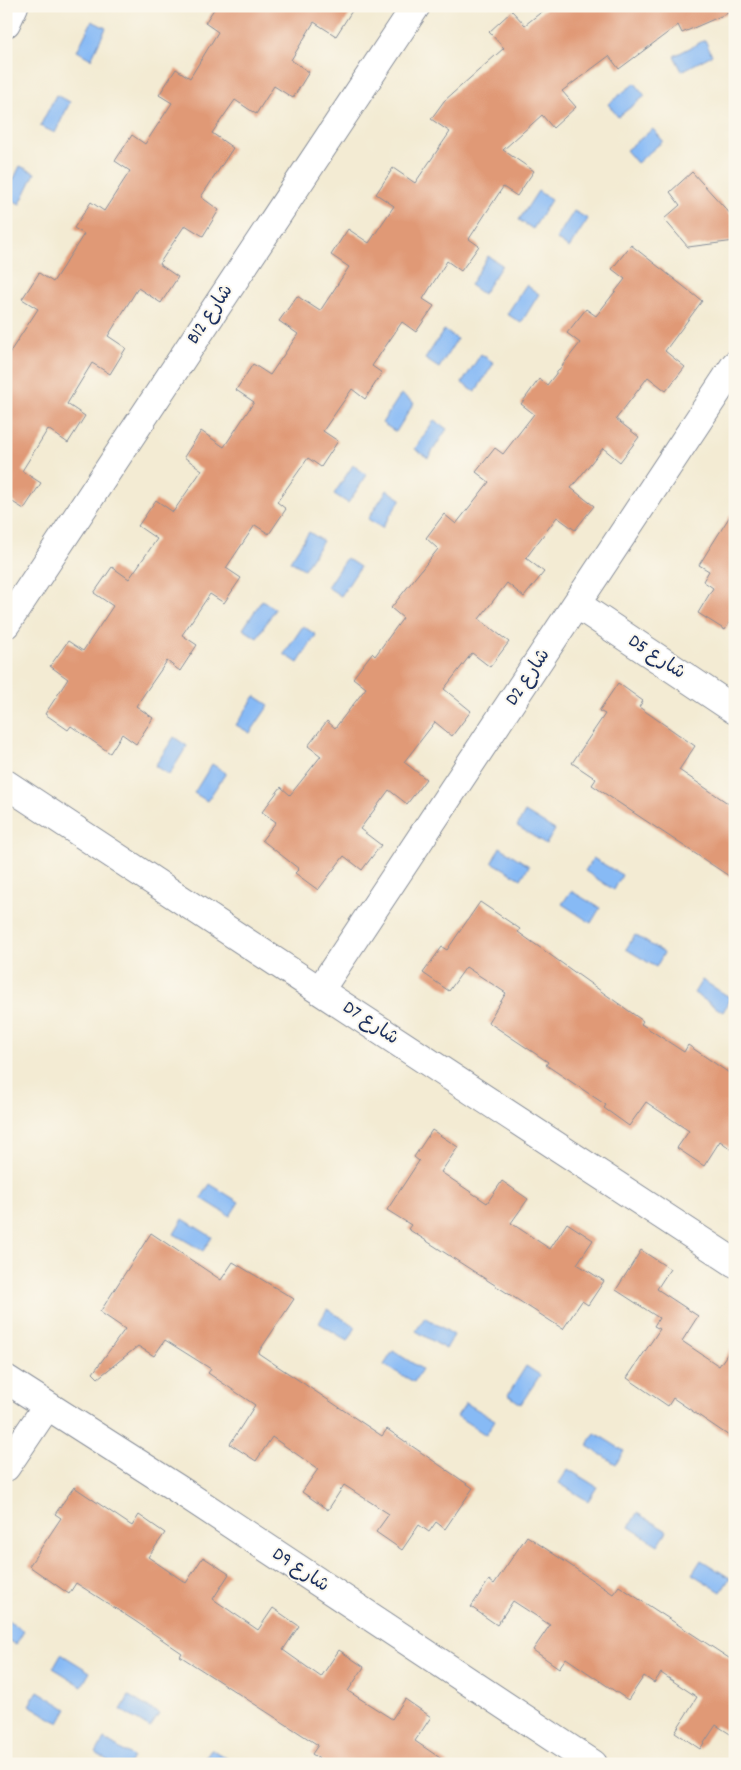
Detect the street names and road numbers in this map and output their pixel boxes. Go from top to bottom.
street label: B12 شارع [181,280,241,350]
street label: D5 شارع [622,629,690,687]
street label: D2 شارع [500,644,558,712]
street label: D7 شارع [337,995,403,1053]
street label: D9 شارع [266,1542,334,1600]

